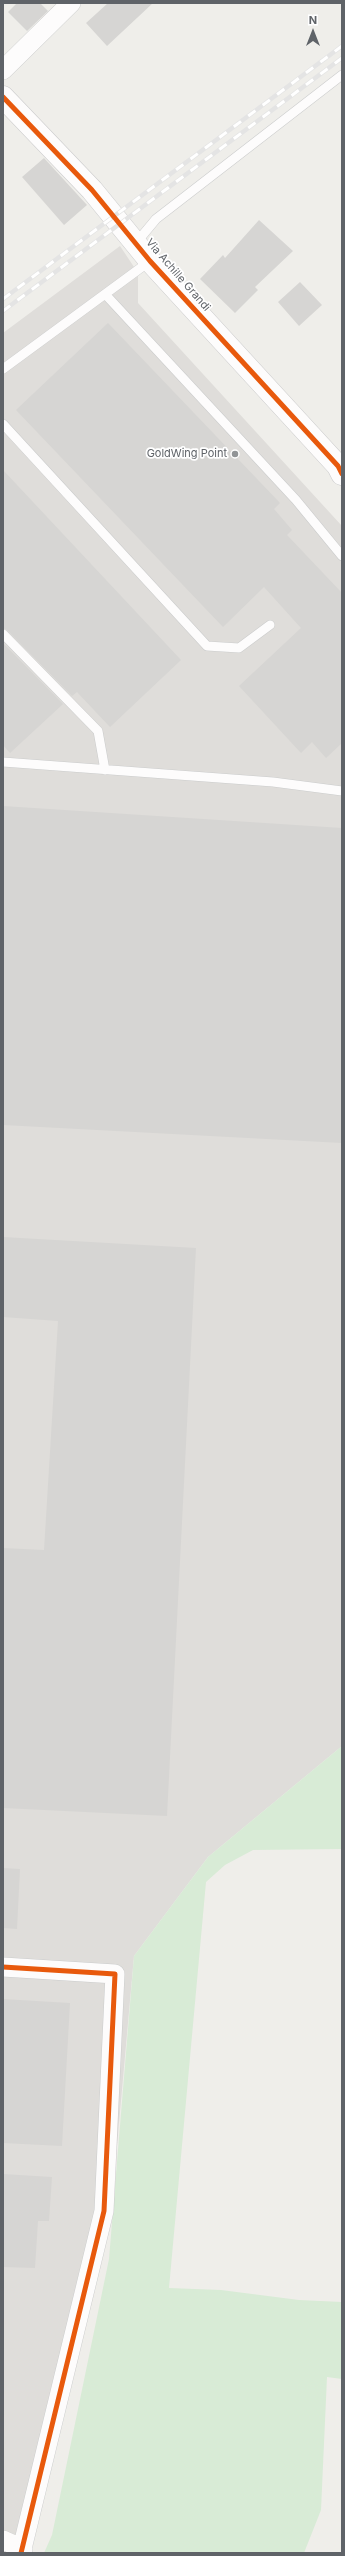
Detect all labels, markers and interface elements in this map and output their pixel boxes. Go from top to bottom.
north arrow [293,12,333,52]
text: N [309,13,317,27]
street label: Via Achille Grandi [143,236,213,314]
place label: GoldWing Point [147,447,227,461]
marker: GoldWing Point [230,449,240,459]

